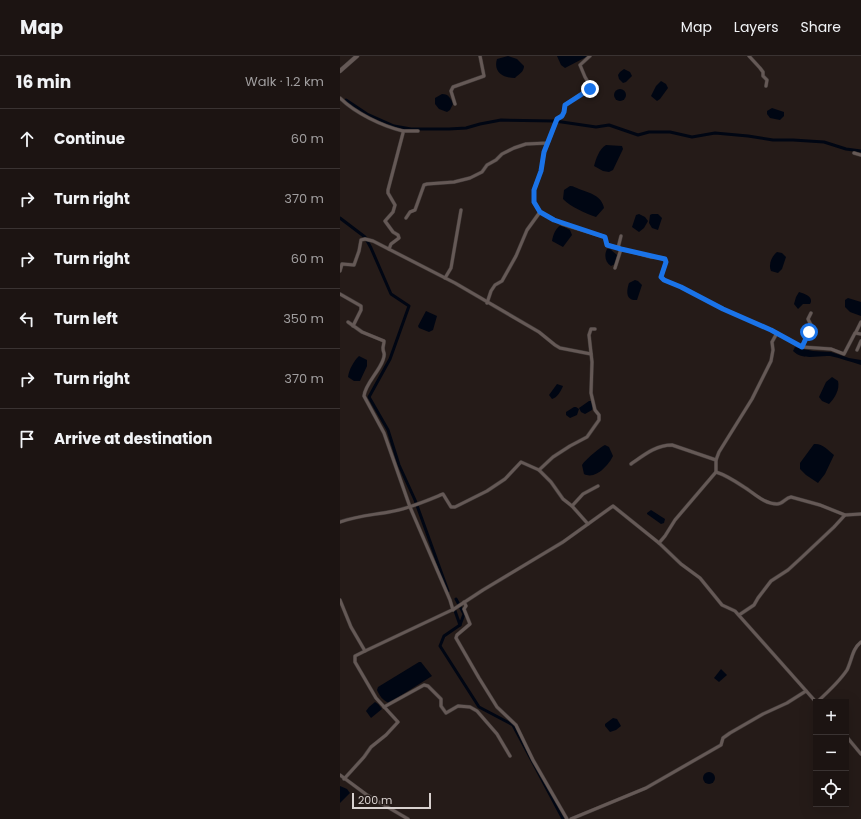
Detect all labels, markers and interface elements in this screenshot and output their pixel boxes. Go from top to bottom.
text: Map [20,14,63,41]
text: Map [681,17,712,37]
text: Layers [734,17,778,37]
text: Share [800,17,841,37]
text: 16 min [16,70,71,94]
text: Walk · 1.2 km [245,72,324,91]
route end [581,80,599,98]
icon: ahead [16,128,38,150]
text: Continue [54,128,125,149]
text: 60 m [291,129,324,148]
icon: right [16,188,38,210]
text: Turn right [54,188,130,209]
text: 370 m [284,189,324,208]
icon: right [16,248,38,270]
text: Turn right [54,248,130,269]
text: 60 m [291,249,324,268]
icon: left [16,308,38,330]
text: Turn left [54,308,118,329]
text: 350 m [283,309,324,328]
route start [800,323,818,341]
icon: right [16,368,38,390]
text: Turn right [54,368,130,389]
text: 370 m [284,369,324,388]
icon: arrive [16,428,38,450]
text: Arrive at destination [54,428,212,449]
map controls [813,699,849,807]
button: + [813,699,849,735]
button: − [813,735,849,771]
button: locate [813,771,849,807]
scale bar [352,791,431,810]
text: 200 m [358,792,392,808]

